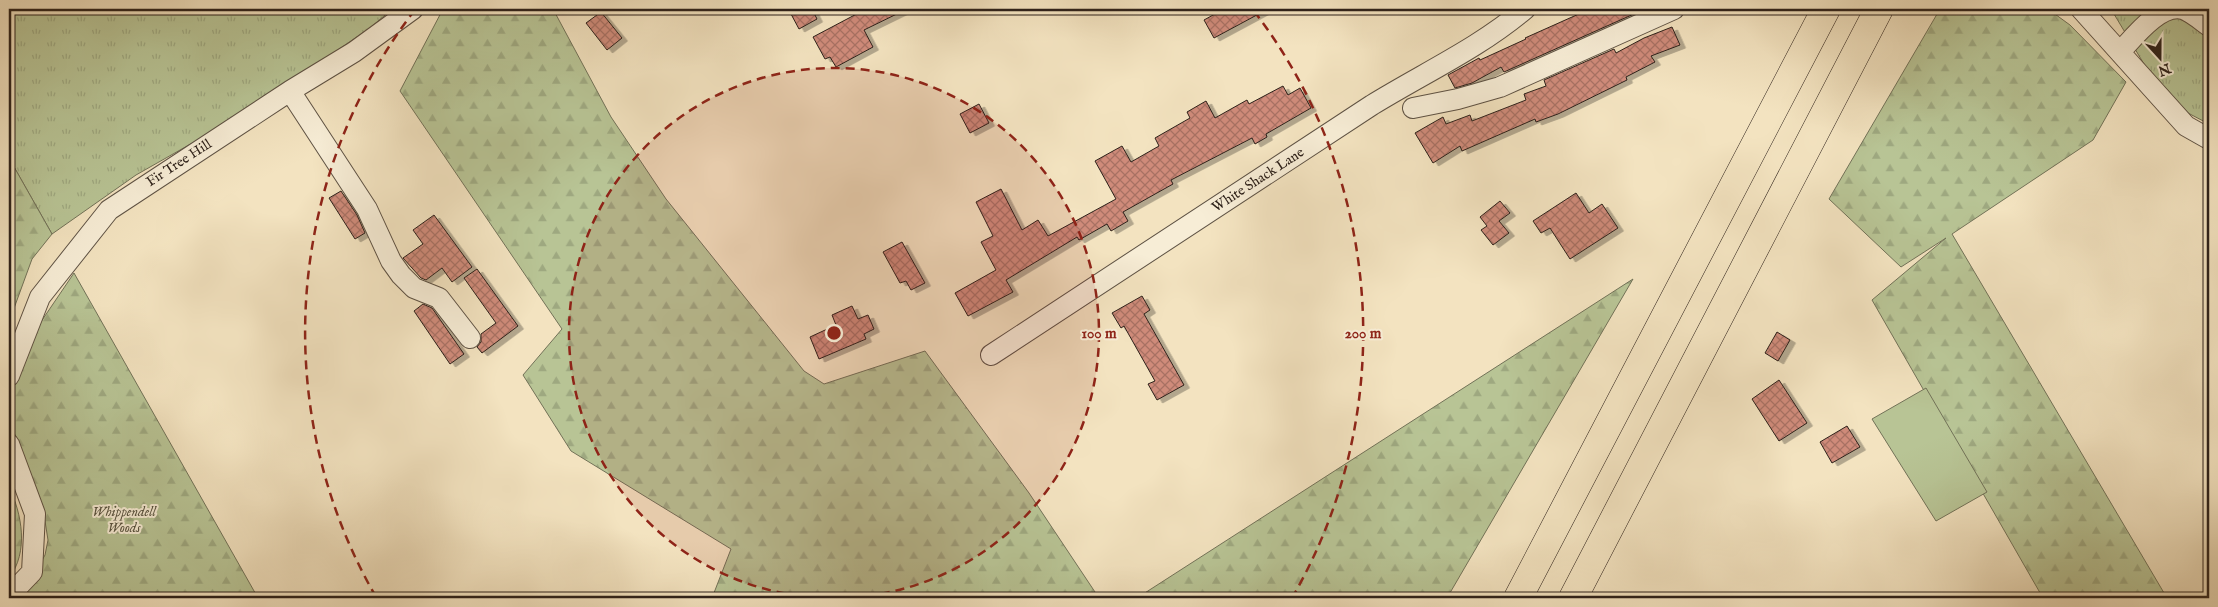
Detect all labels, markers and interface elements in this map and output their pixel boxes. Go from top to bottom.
north arrow [2136,32,2186,82]
text: N [2155,58,2174,80]
street label: Fir Tree Hill [143,135,215,191]
street label: White Shack Lane [1208,143,1308,217]
centre of rings [825,324,843,342]
text: 100 m [1081,324,1117,343]
text: 200 m [1345,324,1382,343]
park label: Whippendell Woods [92,503,157,537]

